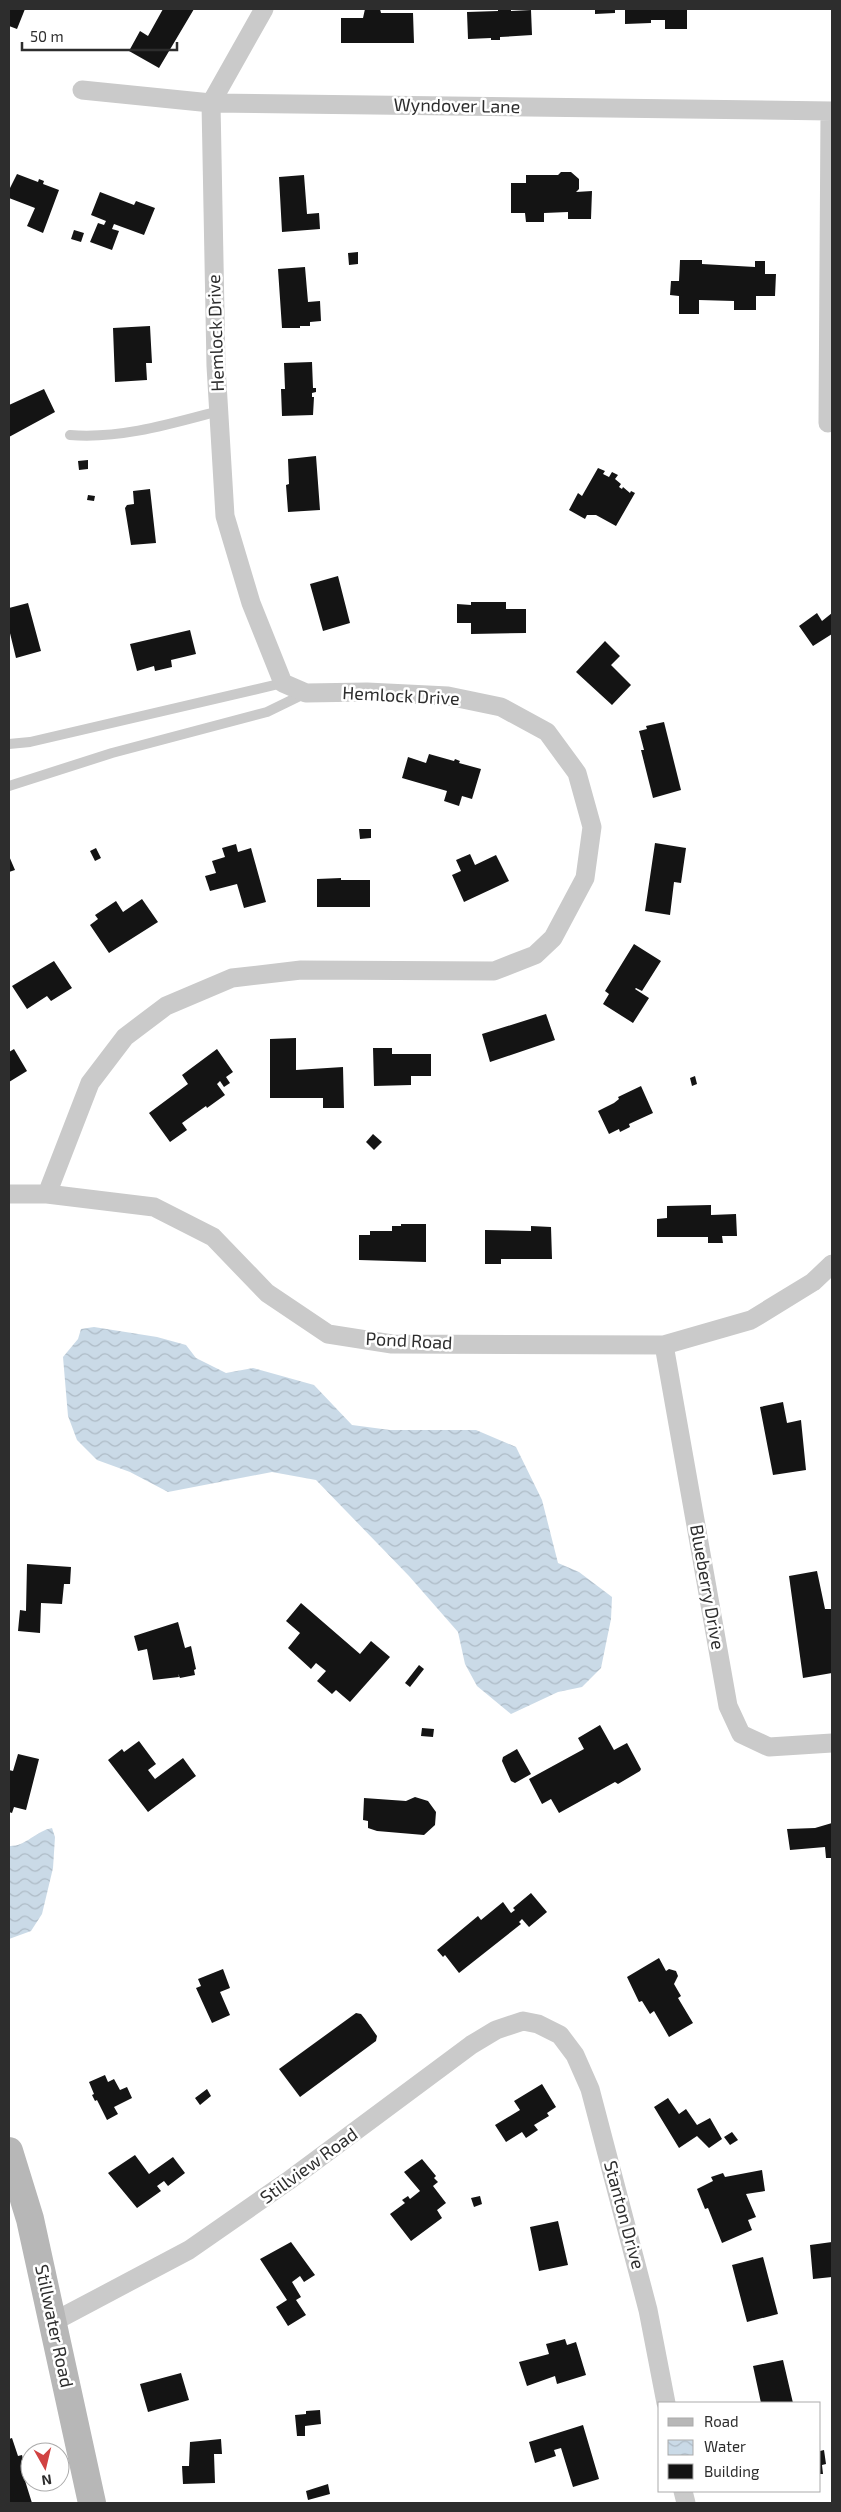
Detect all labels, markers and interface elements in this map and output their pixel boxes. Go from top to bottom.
scale bar [22,20,178,52]
text: 50 m [30,27,64,45]
street label: Wyndover Lane [393,93,521,117]
street label: Hemlock Drive [202,274,228,392]
street label: Hemlock Drive [342,681,460,709]
street label: Pond Road [365,1327,453,1353]
street label: Blueberry Drive [686,1523,730,1651]
street label: Stillview Road [255,2122,361,2208]
street label: Stanton Drive [600,2158,650,2271]
street label: Stillwater Road [31,2262,79,2389]
legend [658,2402,821,2492]
text: Road [704,2412,739,2430]
text: Water [704,2437,746,2455]
north arrow [20,2442,70,2492]
text: Building [704,2462,760,2480]
text: N [41,2471,53,2489]

